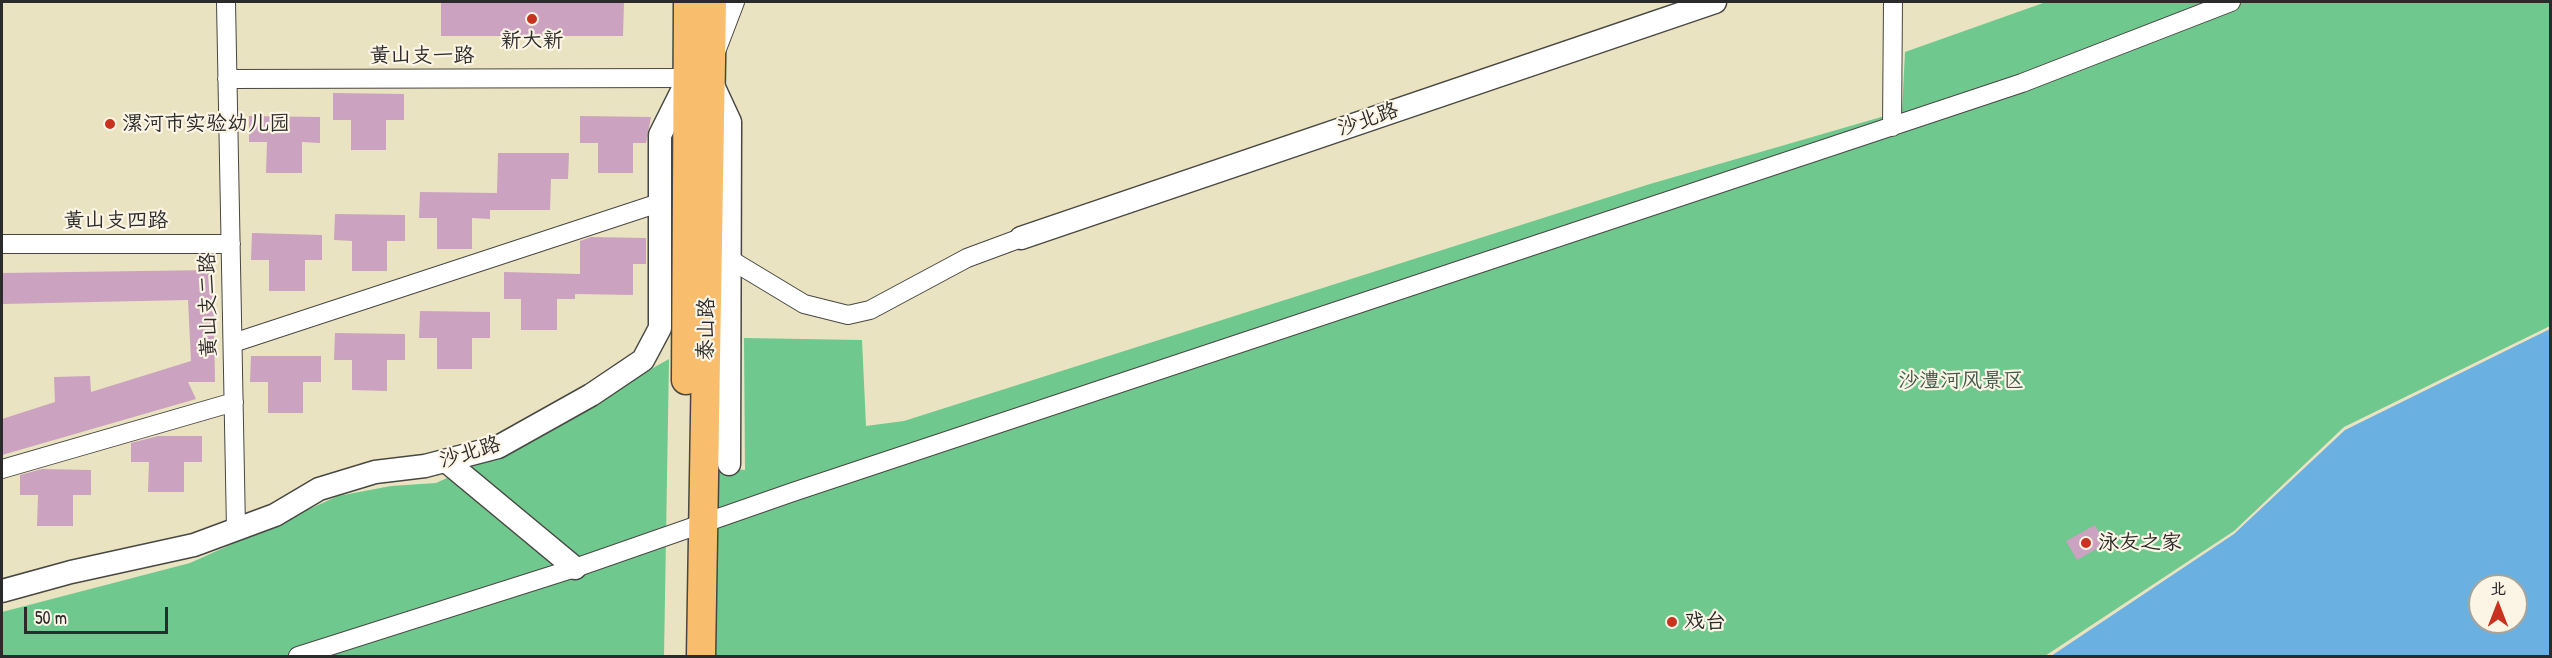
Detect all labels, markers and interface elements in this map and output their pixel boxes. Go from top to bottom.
marker: 新大新 [525,12,539,26]
place label: 新大新 [501,28,563,54]
street label: 黄山支一路 [370,43,474,69]
street label: 沙北路 [1334,98,1402,142]
place label: 漯河市实验幼儿园 [122,111,290,137]
marker: 漯河市实验幼儿园 [103,117,117,131]
street label: 黄山支四路 [64,208,168,234]
street label: 黄山支二路 [195,252,223,358]
street label: 泰山路 [694,297,720,361]
park label: 沙澧河风景区 [1898,368,2024,394]
street label: 沙北路 [436,432,504,474]
place label: 泳友之家 [2098,530,2182,556]
marker: 泳友之家 [2079,536,2093,550]
north arrow [2468,574,2528,634]
text: 北 [2490,577,2506,599]
scale bar [27,595,171,633]
text: 50 m [35,605,67,630]
place label: 戏台 [1684,609,1726,635]
marker: 戏台 [1665,615,1679,629]

